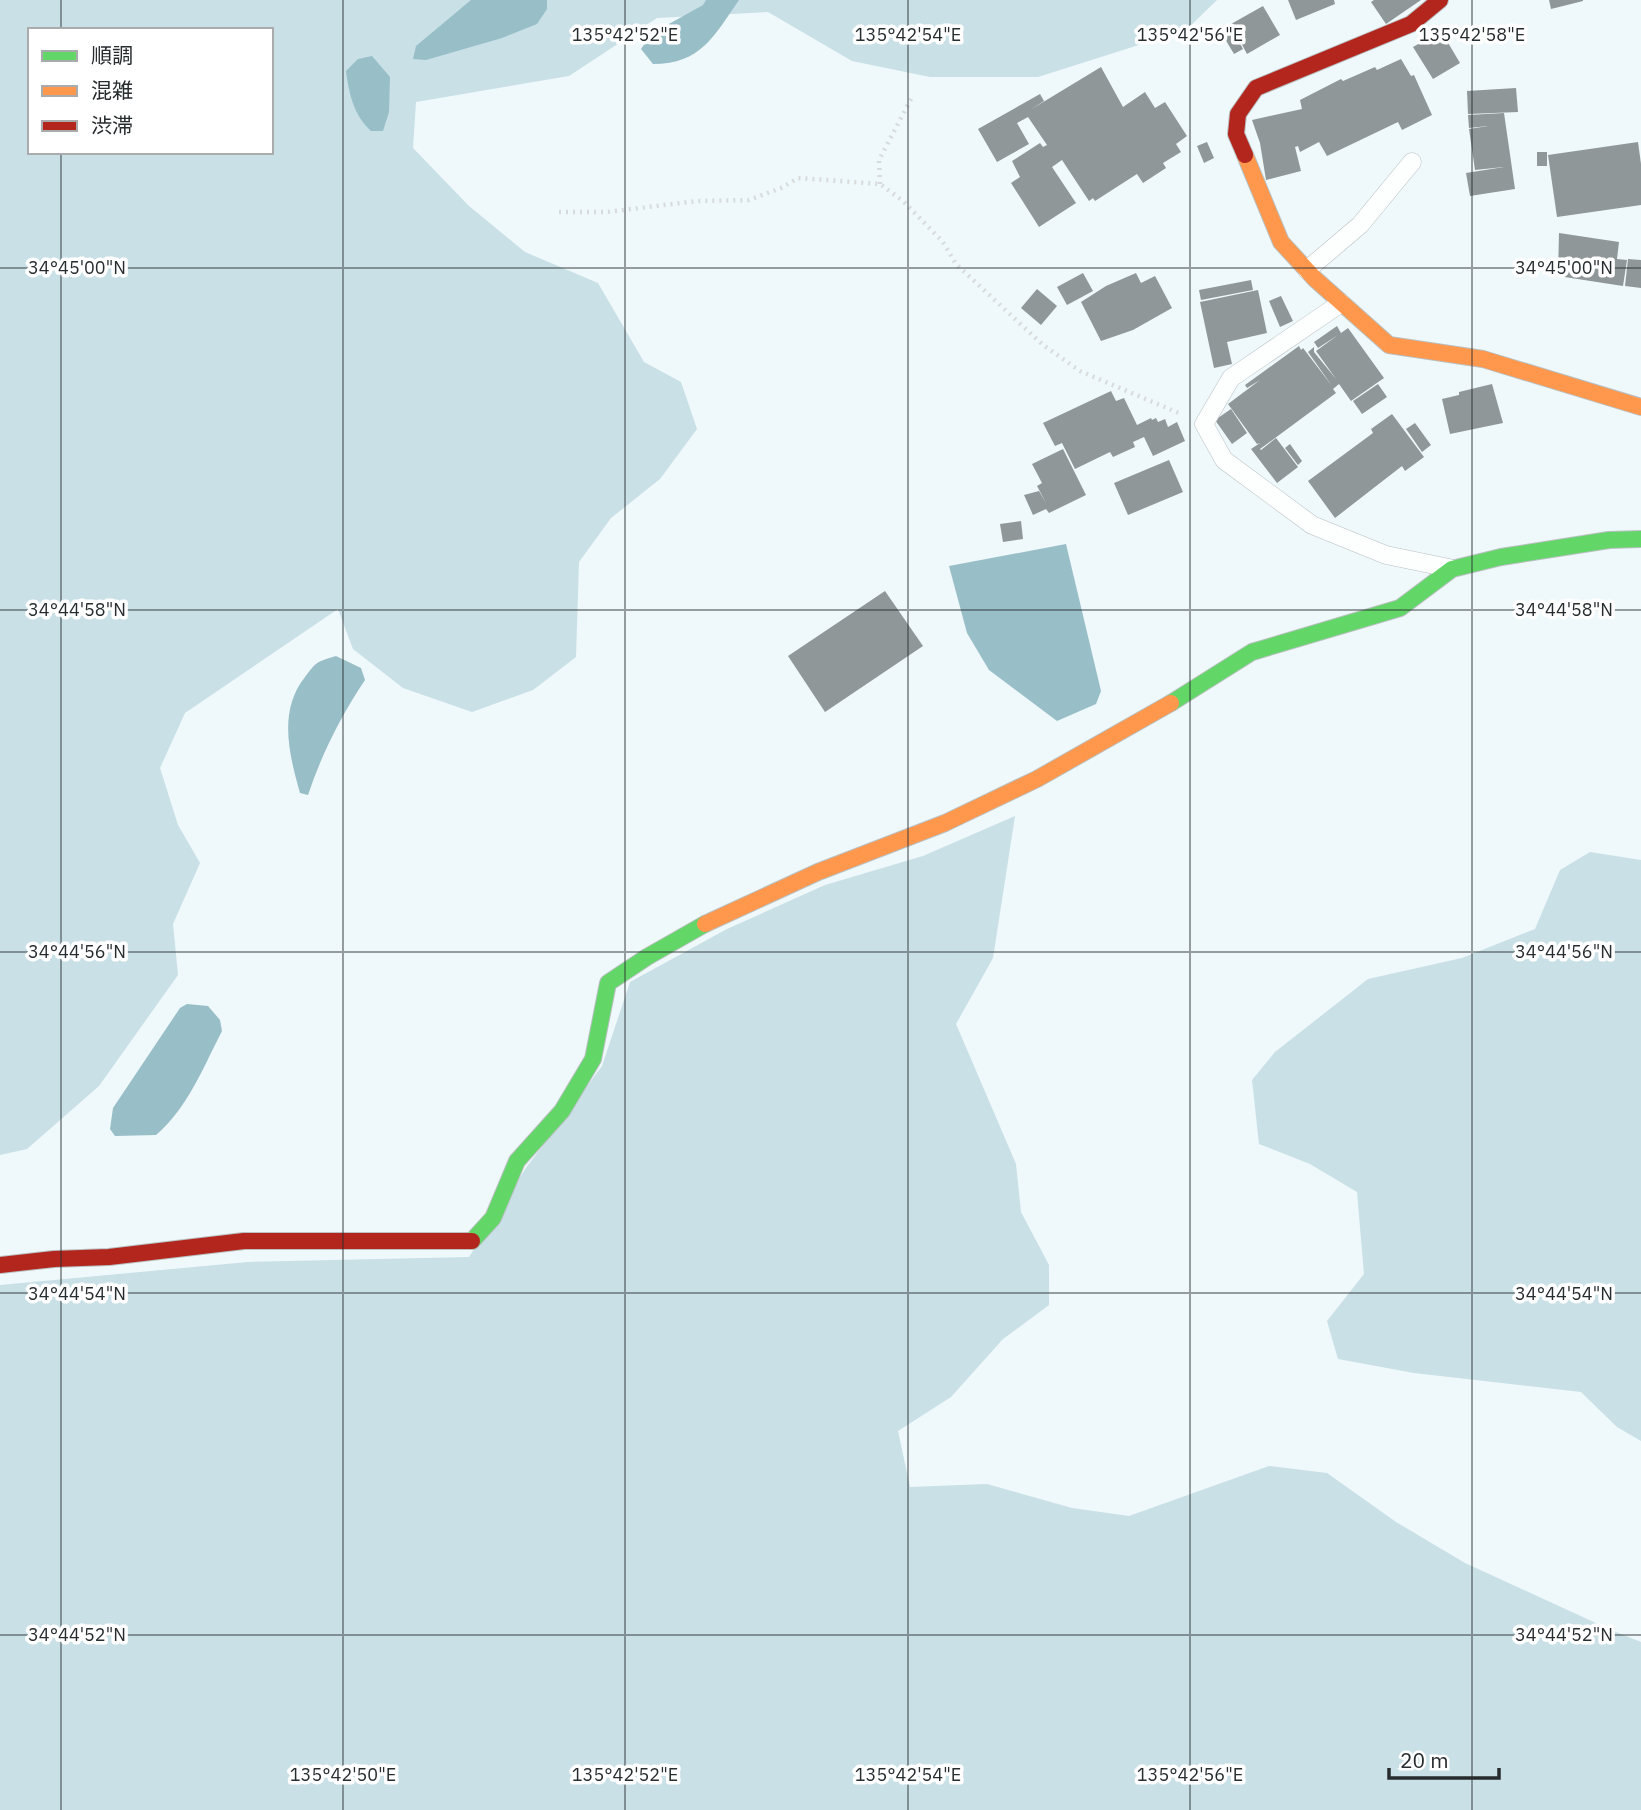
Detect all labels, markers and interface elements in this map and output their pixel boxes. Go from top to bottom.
text: 135°42'52"E [572,23,678,46]
text: 135°42'54"E [855,23,961,46]
text: 135°42'56"E [1137,23,1243,46]
text: 135°42'58"E [1419,23,1525,46]
legend [28,28,273,154]
text: 順調 [91,41,133,69]
text: 混雑 [91,76,133,104]
text: 渋滞 [91,111,133,139]
text: 34°45'00"N [28,256,126,279]
text: 34°45'00"N [1515,256,1613,279]
text: 34°44'58"N [28,598,126,621]
text: 34°44'58"N [1515,598,1613,621]
text: 34°44'56"N [28,940,126,963]
text: 34°44'56"N [1515,940,1613,963]
text: 34°44'54"N [28,1282,126,1305]
text: 34°44'54"N [1515,1282,1613,1305]
text: 34°44'52"N [28,1623,126,1646]
text: 34°44'52"N [1515,1623,1613,1646]
scale bar [1389,1736,1499,1780]
text: 20 m [1400,1746,1449,1774]
text: 135°42'50"E [290,1763,396,1786]
text: 135°42'52"E [572,1763,678,1786]
text: 135°42'54"E [855,1763,961,1786]
text: 135°42'56"E [1137,1763,1243,1786]

